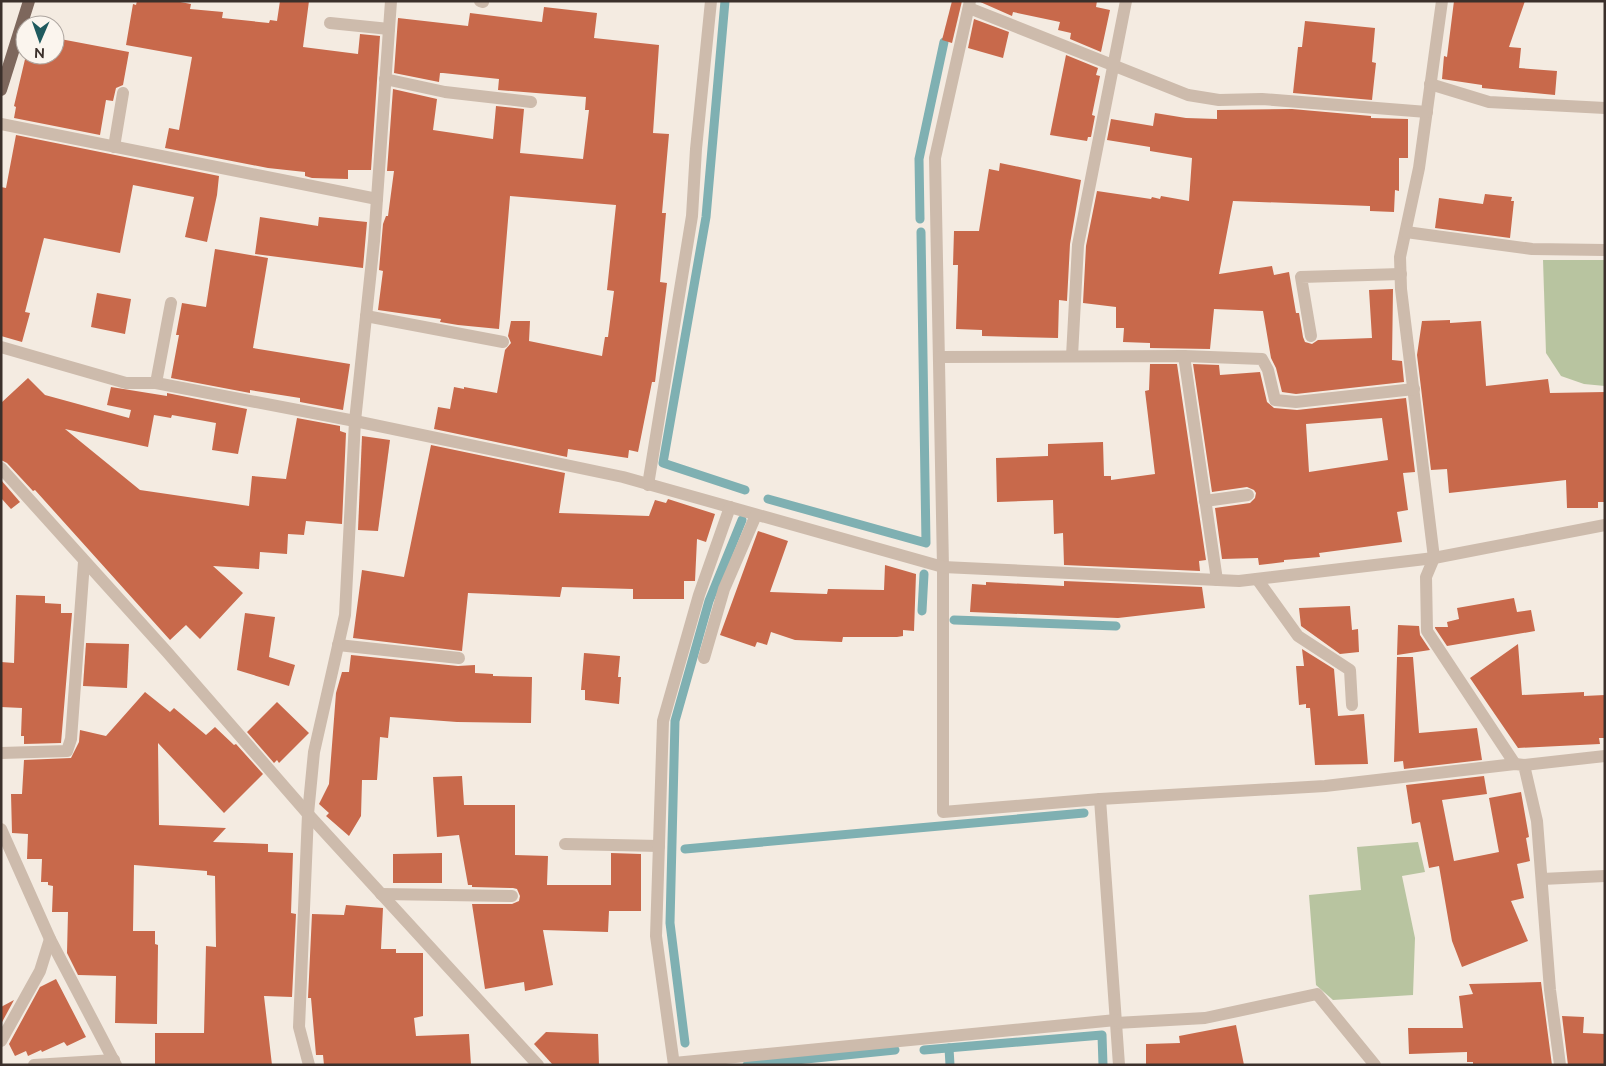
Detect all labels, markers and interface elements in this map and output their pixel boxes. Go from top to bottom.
north arrow [15,15,65,65]
text: N [34,45,45,61]

